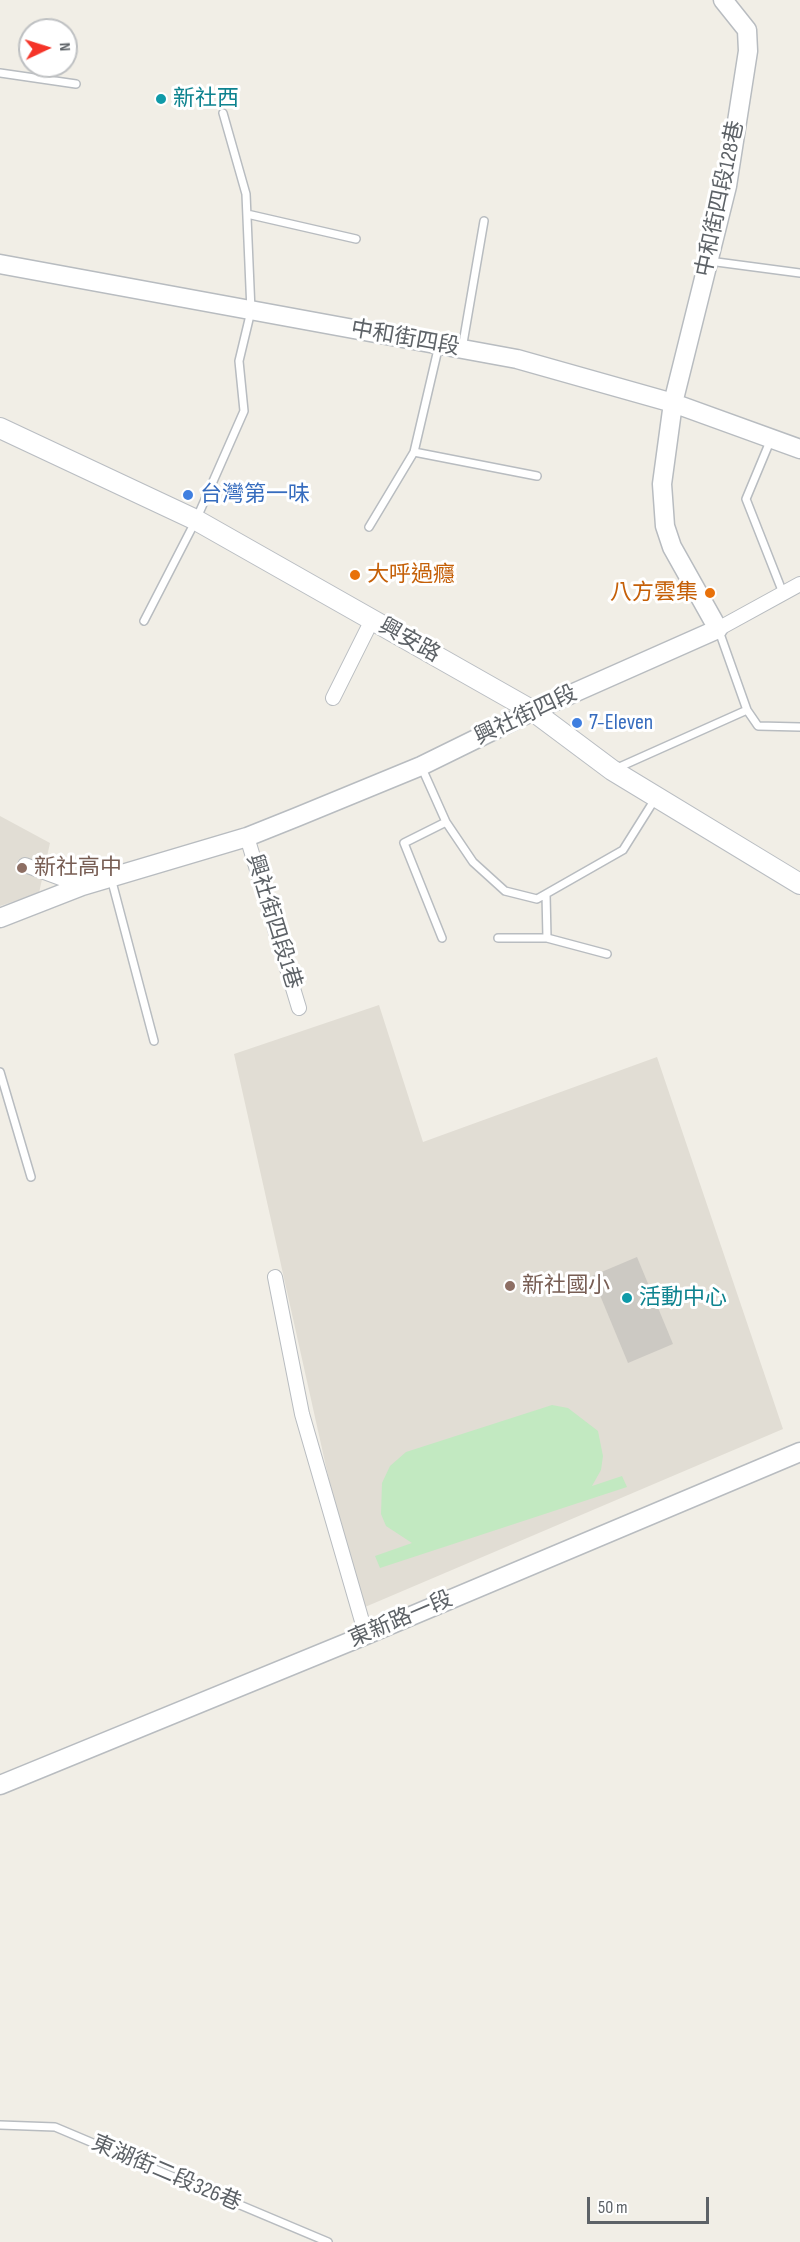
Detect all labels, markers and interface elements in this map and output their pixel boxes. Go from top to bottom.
north arrow [18,18,78,78]
text: N [55,42,74,52]
place label: 新社西 [173,86,239,112]
marker: 新社西 [154,92,168,106]
street label: 中和街四段128巷 [692,119,750,279]
street label: 中和街四段 [349,316,461,362]
place label: 台灣第一味 [200,482,310,508]
marker: 台灣第一味 [181,488,195,502]
place label: 大呼過癮 [367,562,455,588]
marker: 大呼過癮 [348,568,362,582]
place label: 八方雲集 [610,580,698,606]
marker: 八方雲集 [703,586,717,600]
street label: 興安路 [374,613,444,669]
street label: 興社街四段 [471,681,581,751]
place label: 7-Eleven [589,710,653,736]
marker: 7-Eleven [570,716,584,730]
street label: 興社街四段1巷 [240,851,306,993]
place label: 新社高中 [34,855,122,881]
marker: 新社高中 [15,861,29,875]
place label: 新社國小 [522,1273,610,1299]
marker: 新社國小 [503,1279,517,1293]
place label: 活動中心 [639,1285,727,1311]
marker: 活動中心 [620,1291,634,1305]
street label: 東新路一段 [345,1586,457,1654]
street label: 東湖街二段326巷 [87,2131,245,2217]
scale bar [590,2185,712,2223]
text: 50 m [598,2197,628,2218]

